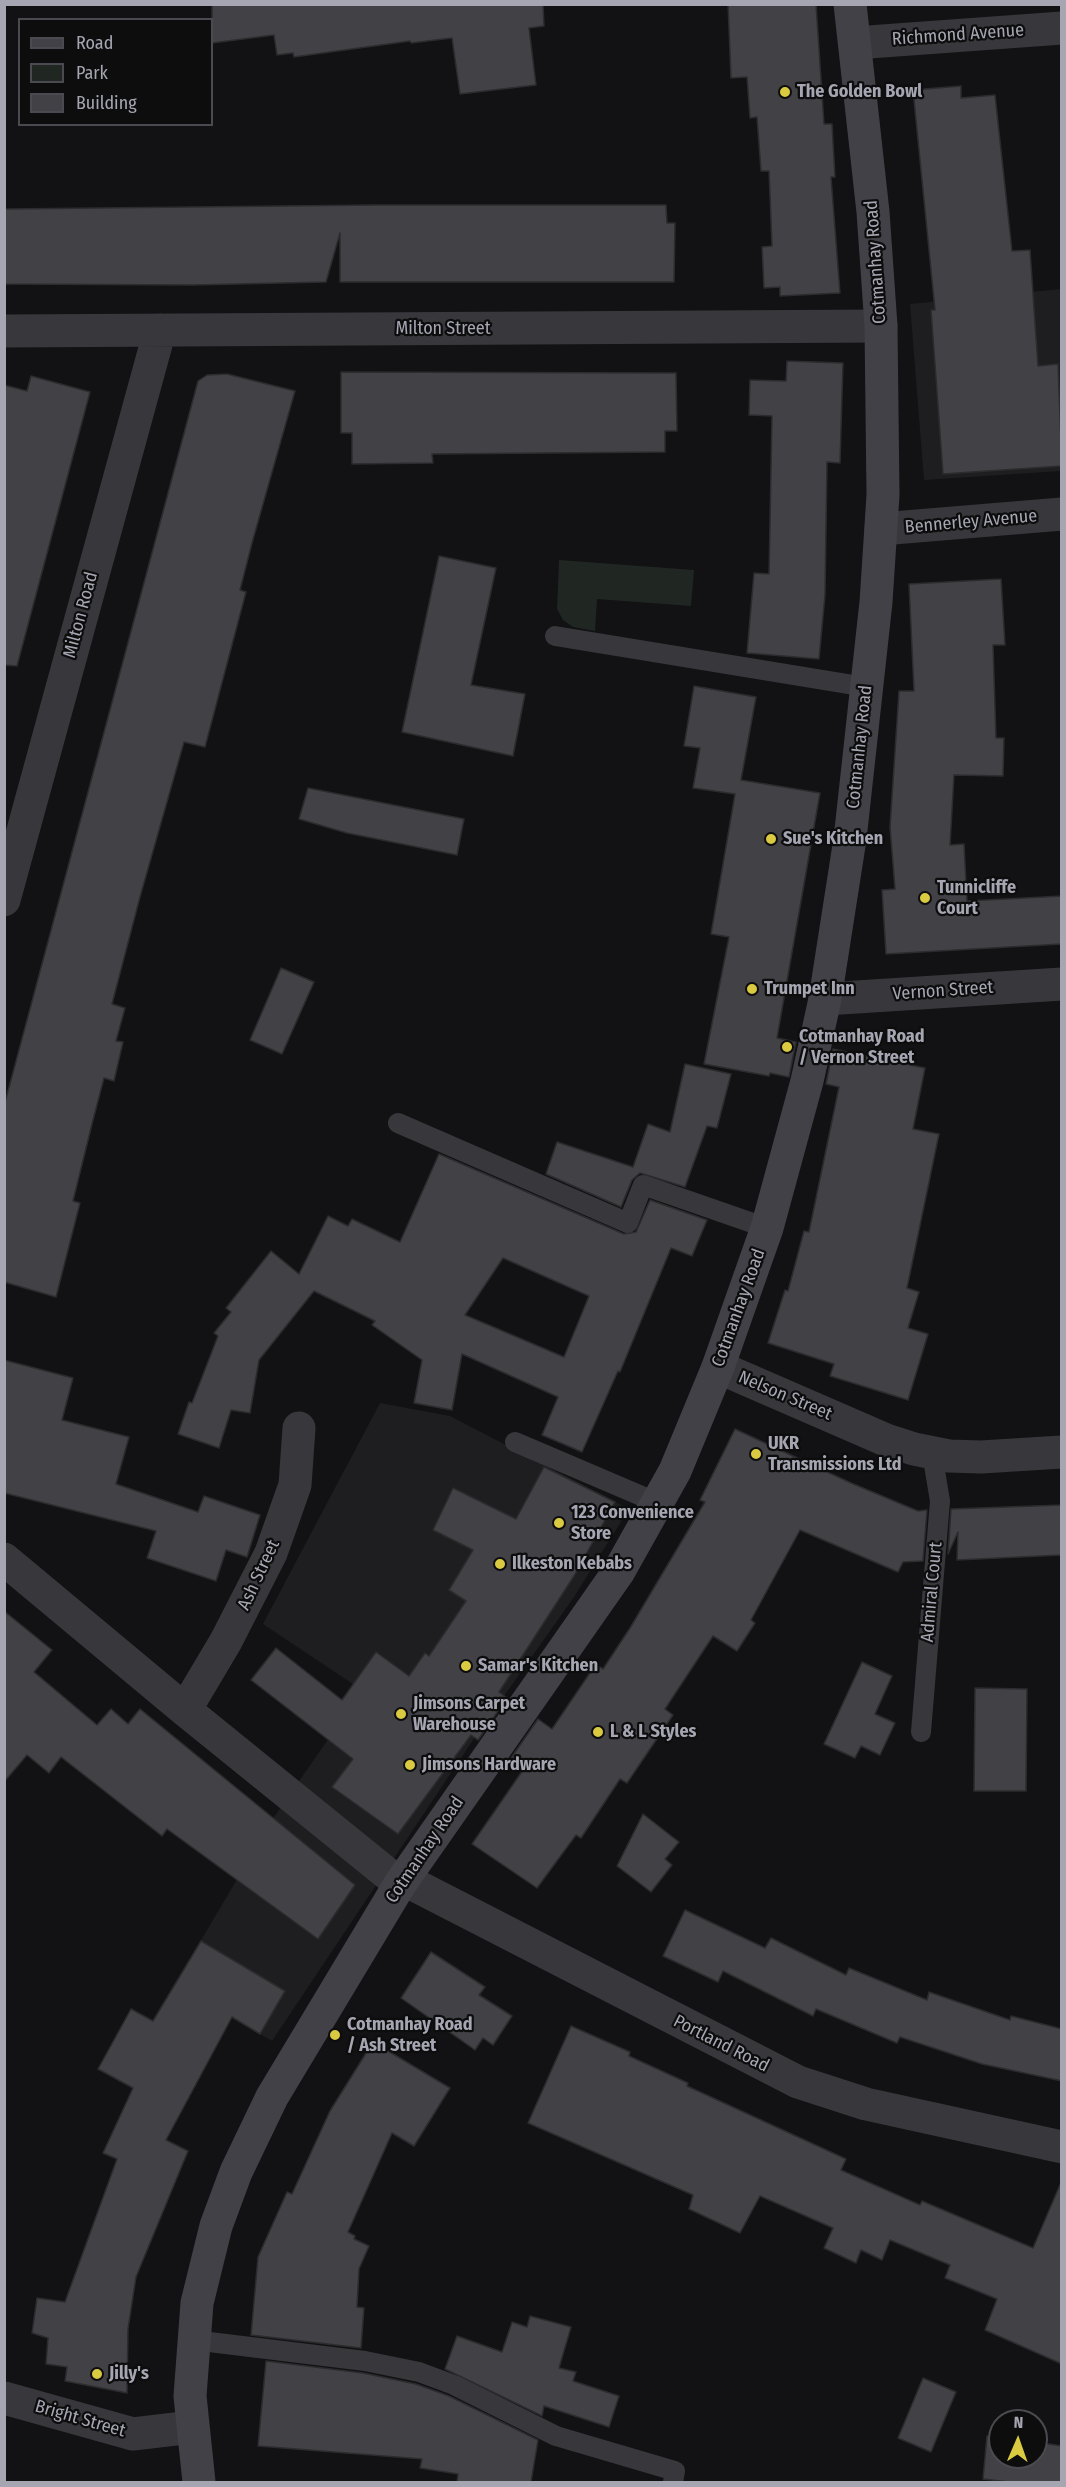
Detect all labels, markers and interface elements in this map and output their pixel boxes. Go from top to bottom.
legend [18,18,213,126]
street label: Richmond Avenue [891,20,1025,50]
text: Road [76,32,113,54]
text: Park [76,62,108,84]
place label: The Golden Bowl [797,81,922,103]
marker: The Golden Bowl [778,85,792,99]
text: Building [76,92,137,114]
street label: Cotmanhay Road [861,199,891,325]
street label: Milton Street [395,318,491,340]
street label: Bennerley Avenue [904,505,1038,539]
street label: Milton Road [59,570,103,660]
street label: Cotmanhay Road [843,684,877,810]
place label: Sue's Kitchen [783,828,883,850]
marker: Sue's Kitchen [764,832,778,846]
place label: Tunnicliffe Court [937,877,1016,920]
marker: Tunnicliffe Court [918,891,932,905]
street label: Vernon Street [892,977,994,1005]
place label: Trumpet Inn [764,978,855,1000]
marker: Trumpet Inn [745,982,759,996]
place label: Cotmanhay Road / Vernon Street [799,1026,925,1068]
marker: Cotmanhay Road / Vernon Street [780,1040,794,1054]
street label: Cotmanhay Road [708,1246,770,1370]
street label: Nelson Street [735,1367,835,1425]
place label: UKR Transmissions Ltd [768,1433,902,1476]
marker: UKR Transmissions Ltd [749,1447,763,1461]
place label: 123 Convenience Store [571,1502,694,1544]
marker: 123 Convenience Store [552,1516,566,1530]
street label: Ash Street [233,1536,285,1614]
street label: Admiral Court [917,1541,947,1643]
place label: Ilkeston Kebabs [512,1553,632,1575]
marker: Ilkeston Kebabs [493,1557,507,1571]
place label: Samar's Kitchen [478,1655,598,1677]
marker: Samar's Kitchen [459,1659,473,1673]
place label: Jimsons Carpet Warehouse [413,1693,525,1736]
marker: Jimsons Carpet Warehouse [394,1707,408,1721]
place label: L & L Styles [610,1721,696,1743]
marker: L & L Styles [591,1725,605,1739]
place label: Jimsons Hardware [422,1754,556,1776]
marker: Jimsons Hardware [403,1758,417,1772]
street label: Cotmanhay Road [381,1793,469,1907]
street label: Portland Road [670,2011,772,2077]
place label: Cotmanhay Road / Ash Street [347,2014,473,2056]
marker: Cotmanhay Road / Ash Street [328,2028,342,2042]
place label: Jilly's [109,2363,149,2385]
marker: Jilly's [90,2367,104,2381]
street label: Bright Street [32,2396,128,2442]
north arrow [988,2409,1048,2469]
text: N [1013,2413,1024,2432]

